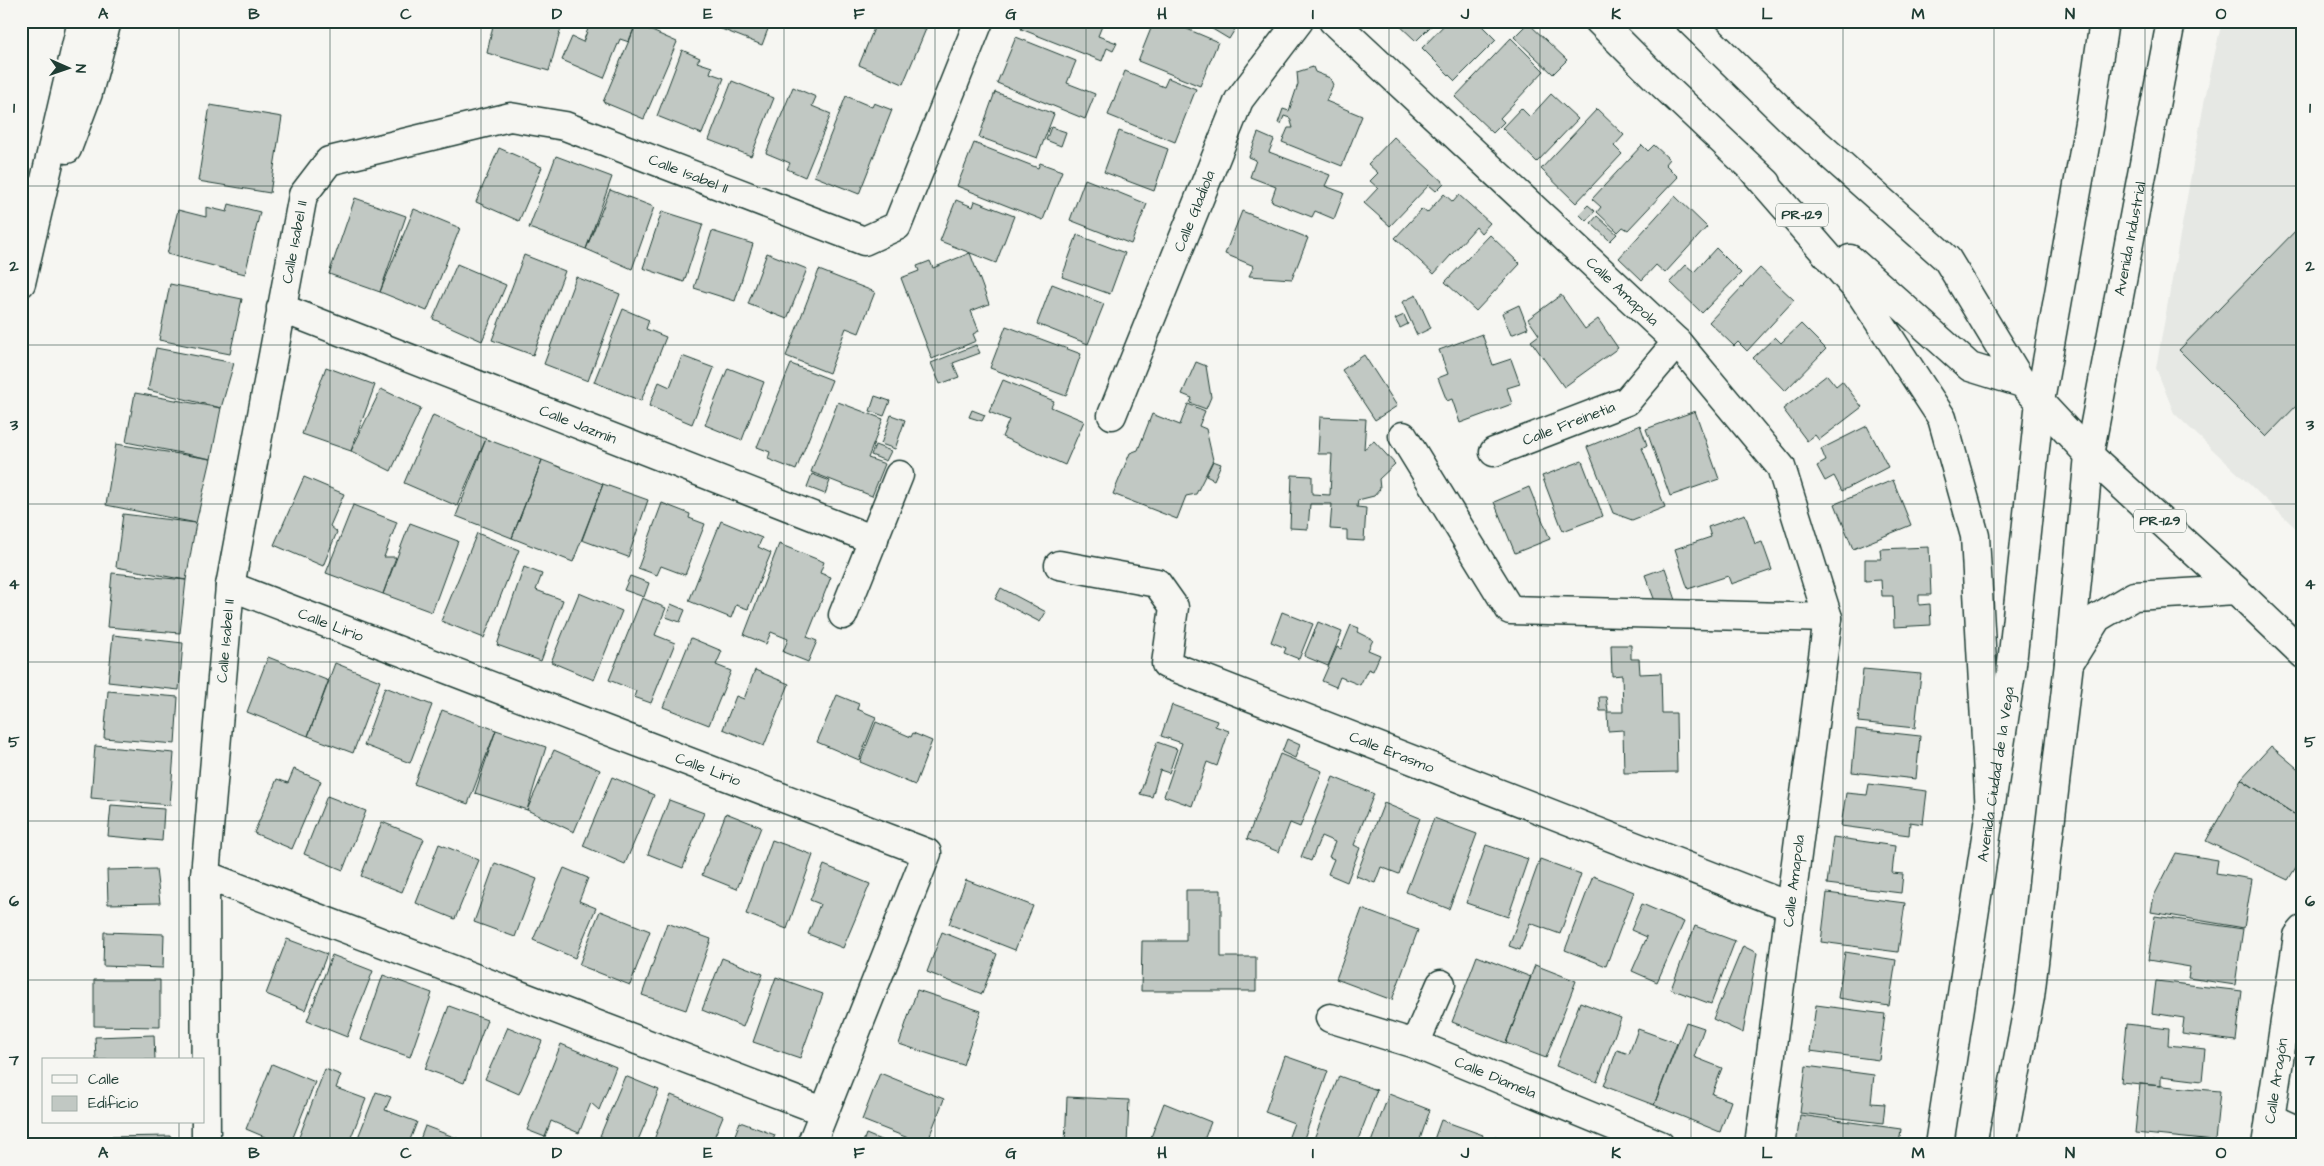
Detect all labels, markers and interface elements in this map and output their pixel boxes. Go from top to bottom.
text: A [98,3,109,25]
text: B [248,3,260,25]
text: C [400,3,412,25]
text: D [552,3,563,25]
text: E [703,3,713,25]
text: F [853,3,865,25]
text: G [1005,3,1017,25]
text: H [1157,3,1167,25]
text: I [1312,3,1314,25]
text: J [1460,3,1470,25]
text: K [1611,3,1621,25]
text: L [1761,3,1773,25]
text: M [1911,3,1925,25]
text: N [2065,3,2075,25]
text: O [2216,3,2227,25]
north arrow [42,42,92,92]
text: N [70,64,90,73]
text: 1 [13,97,16,119]
text: 1 [2309,97,2312,119]
street label: Calle Isabel II [646,149,732,198]
street label: Calle Gladiola [1168,167,1220,255]
street label: Avenida Industrial [2109,180,2151,298]
street label: Calle Isabel II [276,199,312,285]
road number: PR-129 [1776,204,1828,226]
street label: Calle Amapola [1581,252,1664,331]
text: 2 [8,255,19,277]
text: 2 [2304,255,2315,277]
street label: Calle Freinetia [1519,396,1618,451]
street label: Calle Jazmín [536,400,620,449]
text: 3 [9,414,19,436]
text: 3 [2305,414,2315,436]
road number: PR-129 [2134,510,2186,532]
text: 4 [9,573,20,595]
text: 4 [2305,573,2316,595]
street label: Calle Isabel II [211,598,239,684]
street label: Calle Lirio [295,603,367,647]
street label: Avenida Ciudad de la Vega [1972,685,2019,863]
street label: Calle Erasmo [1346,726,1438,778]
text: 5 [8,731,20,753]
text: 5 [2304,731,2316,753]
street label: Calle Lirio [672,747,745,791]
street label: Calle Amapola [1778,833,1810,928]
text: 6 [9,890,19,912]
text: 6 [2305,890,2315,912]
street label: Calle Aragón [2259,1036,2293,1125]
text: 7 [8,1049,19,1071]
text: 7 [2304,1049,2315,1071]
street label: Calle Diamela [1452,1051,1540,1104]
legend [42,1058,205,1124]
text: Calle [88,1069,119,1090]
text: Edificio [88,1093,139,1114]
text: A [98,1142,109,1164]
text: B [248,1142,260,1164]
text: C [400,1142,412,1164]
text: D [552,1142,563,1164]
text: E [703,1142,713,1164]
text: F [853,1142,865,1164]
text: G [1005,1142,1017,1164]
text: H [1157,1142,1167,1164]
text: I [1312,1142,1314,1164]
text: J [1460,1142,1470,1164]
text: K [1611,1142,1621,1164]
text: L [1761,1142,1773,1164]
text: M [1911,1142,1925,1164]
text: N [2065,1142,2075,1164]
text: O [2216,1142,2227,1164]

